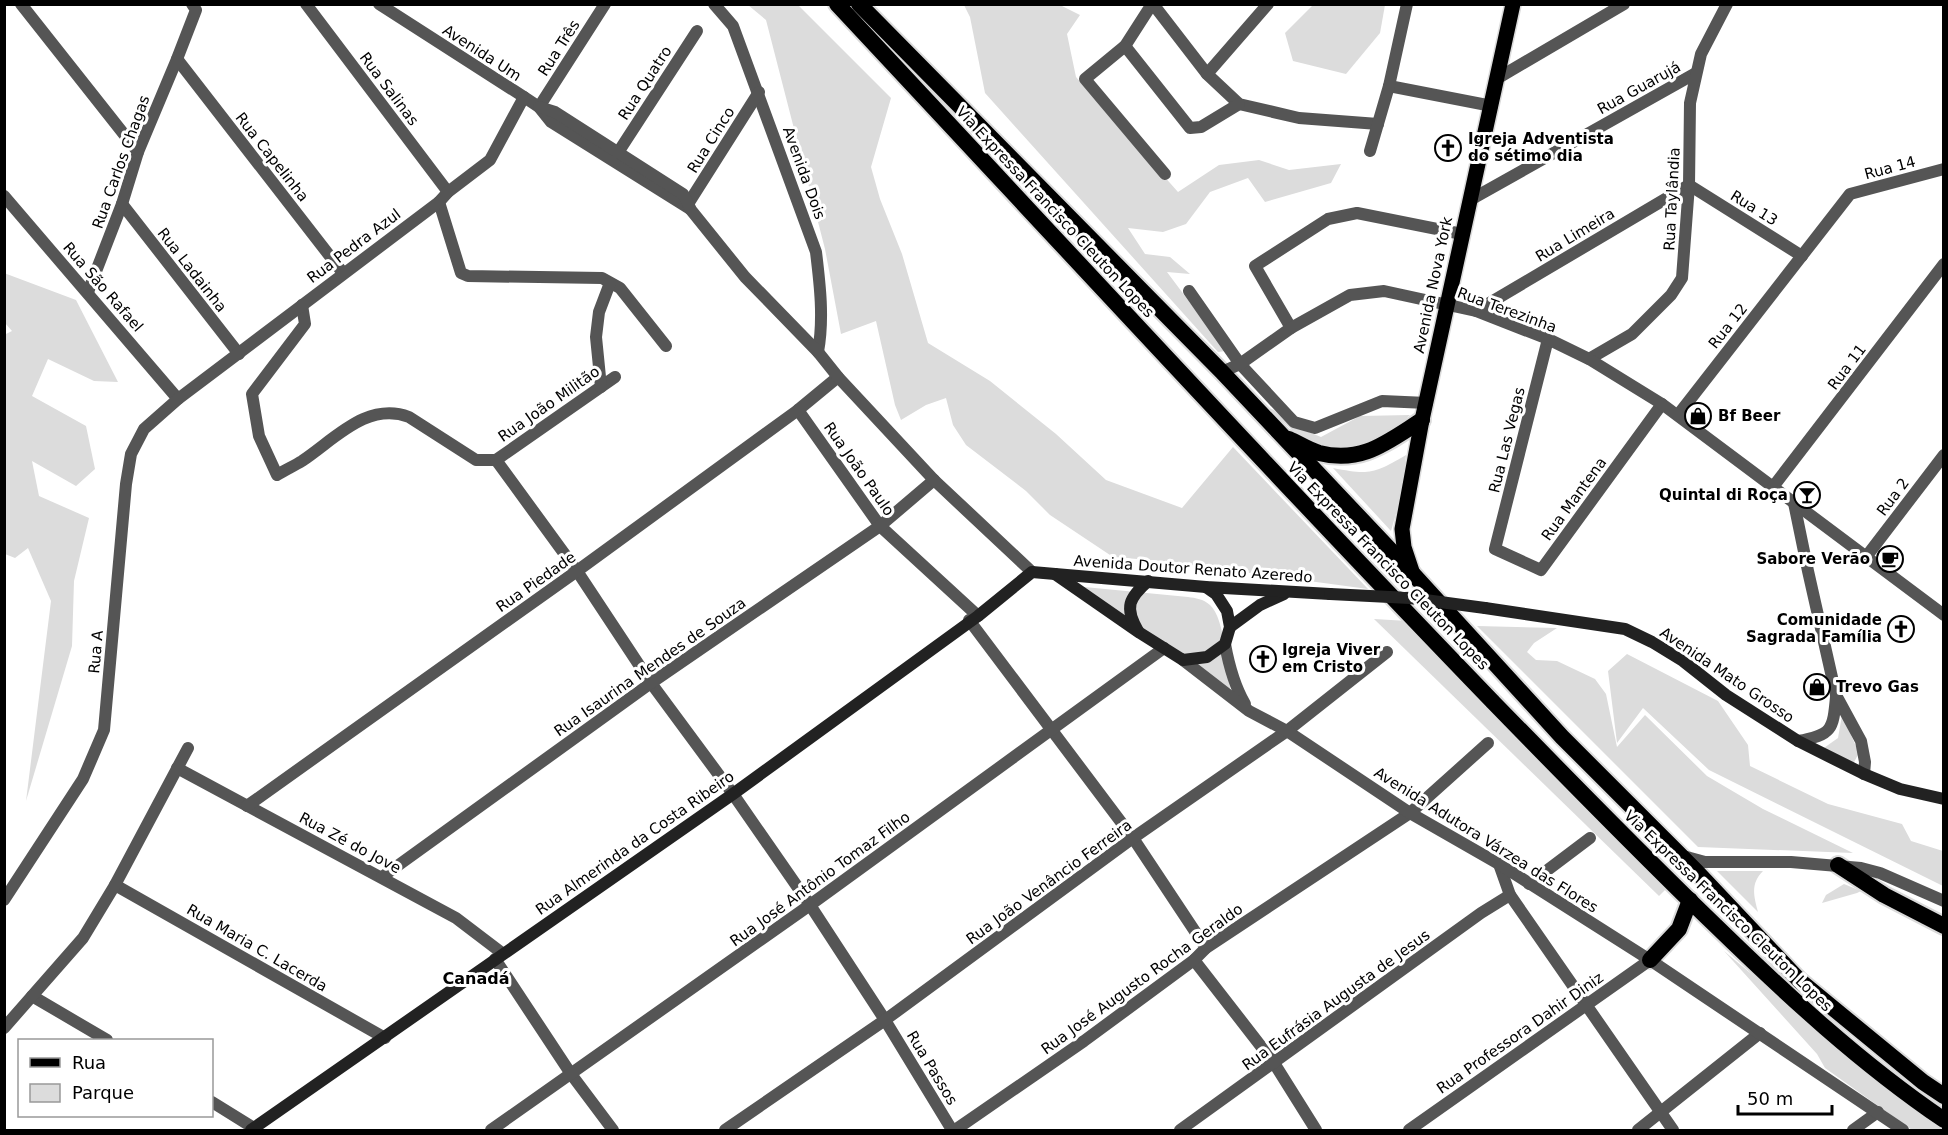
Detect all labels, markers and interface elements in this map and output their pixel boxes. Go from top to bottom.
street label: Rua Três [534,17,584,79]
street label: Avenida Um [439,21,525,85]
street label: Rua Quatro [614,43,676,123]
street label: Rua Salinas [356,49,422,129]
street label: Rua Guarujá [1594,58,1684,118]
street label: Rua Carlos Chagas [88,93,154,231]
street label: Via Expressa Francisco Cleuton Lopes [952,103,1158,321]
street label: Rua Cinco [684,104,738,176]
street label: Rua Capelinha [232,109,312,205]
street label: Avenida Dois [779,124,829,222]
place label: Igreja Adventista do sétimo dia [1468,130,1614,165]
church icon: Igreja Adventista do sétimo dia [1433,133,1463,163]
street label: Rua Taylândia [1660,147,1684,251]
street label: Rua 14 [1862,153,1918,183]
street label: Rua 13 [1727,187,1781,229]
street label: Rua Limeira [1532,204,1618,266]
street label: Rua Pedra Azul [304,205,404,287]
street label: Avenida Nova York [1410,215,1456,355]
street label: Rua Ladainha [154,224,230,316]
street label: Rua São Rafael [59,238,147,336]
street label: Rua Terezinha [1455,284,1559,336]
street label: Rua 12 [1705,300,1751,352]
street label: Rua 11 [1824,341,1870,393]
street label: Rua João Militão [495,362,603,446]
street label: Rua Las Vegas [1485,385,1529,495]
shop icon: Bf Beer [1683,401,1713,431]
place label: Bf Beer [1718,407,1781,425]
street label: Rua João Paulo [820,419,898,519]
street label: Rua Mantena [1538,454,1610,544]
street label: Via Expressa Francisco Cleuton Lopes [1284,458,1493,674]
street label: Rua 2 [1873,475,1913,519]
bar icon: Quintal di Roça [1792,480,1822,510]
place label: Quintal di Roça [1659,486,1788,504]
cafe icon: Sabore Verão [1875,544,1905,574]
street label: Rua Piedade [493,548,579,616]
place label: Sabore Verão [1756,550,1870,568]
street label: Avenida Doutor Renato Azeredo [1073,552,1313,586]
street label: Rua Isaurina Mendes de Souza [551,594,749,740]
place label: Comunidade Sagrada Família [1746,611,1882,646]
church icon: Comunidade Sagrada Família [1886,614,1916,644]
street label: Avenida Mato Grosso [1656,623,1798,727]
street label: Rua A [85,629,107,674]
place label: Igreja Viver em Cristo [1282,641,1381,676]
church icon: Igreja Viver em Cristo [1248,644,1278,674]
shop icon: Trevo Gas [1802,672,1832,702]
place label: Trevo Gas [1836,678,1919,696]
street label: Avenida Adutora Várzea das Flores [1371,763,1601,917]
street label: Rua Almerinda da Costa Ribeiro [532,767,738,919]
street label: Via Expressa Francisco Cleuton Lopes [1620,807,1836,1016]
street label: Rua José Antônio Tomaz Filho [727,808,913,950]
street label: Rua Zé do Jove [296,809,404,877]
street label: Rua João Venâncio Ferreira [963,816,1135,948]
street label: Rua Maria C. Lacerda [184,900,330,996]
street label: Rua José Augusto Rocha Geraldo [1038,900,1246,1058]
street label: Rua Eufrásia Augusta de Jesus [1239,926,1433,1074]
street label: Rua Professora Dahir Diniz [1433,968,1607,1097]
district label: Canadá [443,969,509,988]
street label: Rua Passos [903,1028,961,1109]
legend [18,1039,213,1117]
text: Rua [72,1052,106,1073]
scale bar [1738,1078,1832,1116]
text: Parque [72,1082,134,1103]
text: 50 m [1747,1088,1793,1109]

